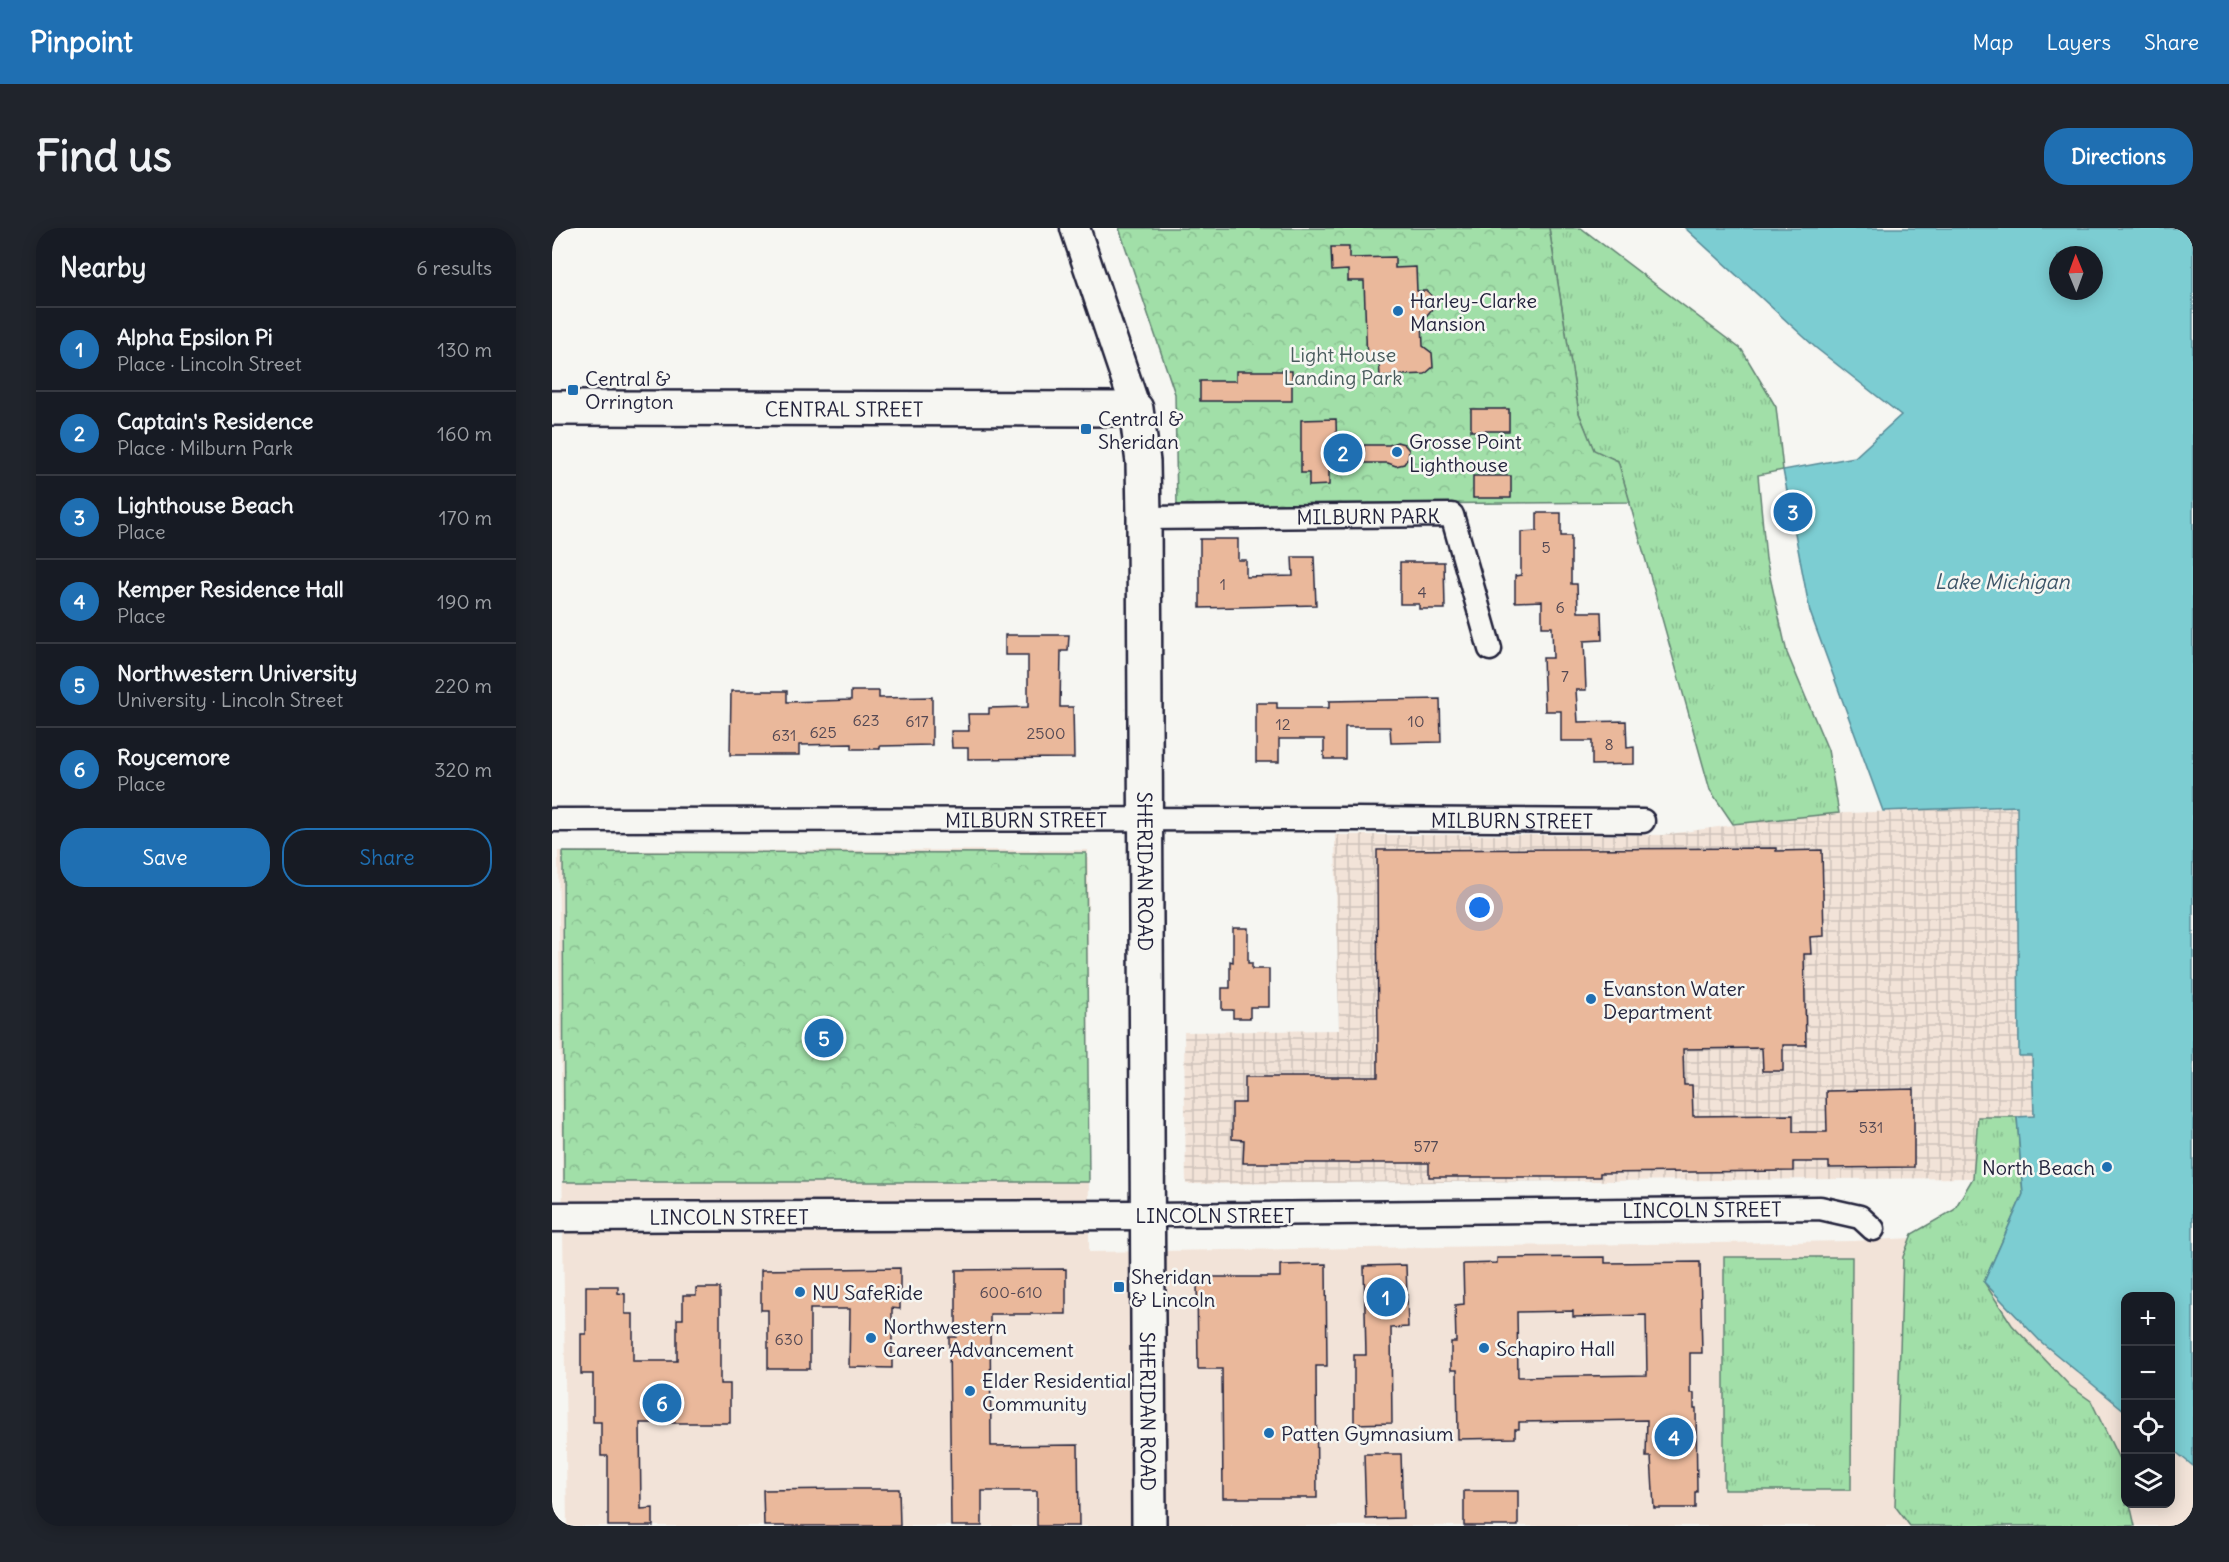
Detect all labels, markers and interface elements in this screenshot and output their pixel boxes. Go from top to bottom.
text: Pinpoint [30,24,133,60]
text: Map [1973,29,2013,56]
text: Layers [2046,29,2111,56]
text: Share [2144,29,2199,56]
button: Directions [2044,128,2193,185]
text: Find us [36,130,172,182]
north arrow [2049,246,2103,300]
text: Nearby [60,251,146,284]
text: 6 results [416,255,492,280]
place label: Harley-Clarke Mansion [1410,288,1537,336]
marker: Harley-Clarke Mansion [1391,304,1405,318]
text: Alpha Epsilon Pi [117,323,273,351]
text: 1 [76,337,83,362]
text: 130 m [437,337,492,362]
park label: Light House Landing Park [1284,342,1402,390]
text: Place · Lincoln Street [117,351,302,376]
place label: Central & Orrington [585,366,674,414]
marker: Central & Orrington [566,383,580,397]
street label: CENTRAL STREET [765,396,923,421]
place label: Central & Sheridan [1098,406,1183,454]
text: Captain's Residence [117,407,313,435]
text: 2 [74,421,85,446]
text: 160 m [437,421,492,446]
marker: Central & Sheridan [1079,422,1093,436]
place label: Grosse Point Lighthouse [1409,429,1522,477]
pin: 2 [1324,430,1362,476]
text: Place · Milburn Park [117,435,293,460]
marker: Grosse Point Lighthouse [1390,445,1404,459]
pin: 3 [1774,490,1812,534]
text: Lighthouse Beach [117,491,294,519]
street label: MILBURN PARK [1296,503,1440,529]
text: 3 [74,505,85,530]
text: 170 m [439,505,492,530]
text: Place [117,519,165,544]
house number: 5 [1541,537,1551,557]
water label: Lake Michigan [1934,568,2070,595]
house number: 1 [1220,574,1226,594]
text: Kemper Residence Hall [117,575,344,603]
house number: 4 [1417,582,1427,602]
text: 4 [74,589,85,614]
text: 190 m [437,589,492,614]
house number: 6 [1555,597,1565,617]
text: Place [117,603,165,628]
text: Northwestern University [117,659,357,687]
house number: 7 [1561,666,1569,686]
text: 5 [74,673,85,698]
text: 220 m [435,673,492,698]
text: University · Lincoln Street [117,687,343,712]
house number: 623 [852,710,880,730]
house number: 617 [905,711,929,731]
house number: 10 [1408,711,1424,731]
house number: 12 [1275,714,1291,734]
house number: 625 [809,722,837,742]
house number: 2500 [1026,723,1066,743]
house number: 631 [772,725,796,745]
house number: 8 [1604,734,1614,754]
text: Roycemore [117,743,230,771]
text: 6 [74,757,85,782]
text: 320 m [434,757,492,782]
text: Place [117,771,165,796]
street label: SHERIDAN ROAD [1133,792,1159,951]
street label: MILBURN STREET [945,807,1107,832]
street label: MILBURN STREET [1431,807,1593,833]
button: Save [60,828,270,887]
button: Share [282,828,492,887]
your location [1465,893,1494,922]
place label: Evanston Water Department [1603,976,1745,1024]
marker: Evanston Water Department [1584,992,1598,1006]
pin: 5 [804,1016,844,1060]
house number: 531 [1859,1117,1883,1137]
house number: 577 [1414,1136,1439,1156]
place label: North Beach [1982,1155,2095,1180]
marker: North Beach [2100,1160,2114,1174]
street label: LINCOLN STREET [1622,1196,1782,1223]
street label: LINCOLN STREET [1135,1203,1295,1228]
street label: LINCOLN STREET [649,1204,809,1229]
place label: Sheridan & Lincoln [1131,1264,1215,1312]
pin: 1 [1366,1274,1406,1320]
place label: NU SafeRide [812,1280,923,1305]
marker: Sheridan & Lincoln [1112,1280,1126,1294]
house number: 600-610 [979,1282,1043,1302]
marker: NU SafeRide [793,1285,807,1299]
map controls [2121,1292,2175,1508]
button: + [2121,1292,2175,1346]
place label: Northwestern Career Advancement [883,1314,1074,1362]
house number: 630 [775,1329,803,1349]
marker: Northwestern Career Advancement [864,1331,878,1345]
street label: SHERIDAN ROAD [1136,1332,1161,1491]
place label: Schapiro Hall [1496,1336,1615,1361]
marker: Schapiro Hall [1477,1341,1491,1355]
button: − [2121,1346,2175,1400]
place label: Elder Residential Community [982,1368,1131,1416]
pin: 6 [642,1380,682,1426]
marker: Elder Residential Community [963,1384,977,1398]
button: locate [2121,1400,2175,1454]
pin: 4 [1654,1414,1694,1460]
place label: Patten Gymnasium [1281,1421,1453,1446]
marker: Patten Gymnasium [1262,1426,1276,1440]
button: layers [2121,1454,2175,1508]

